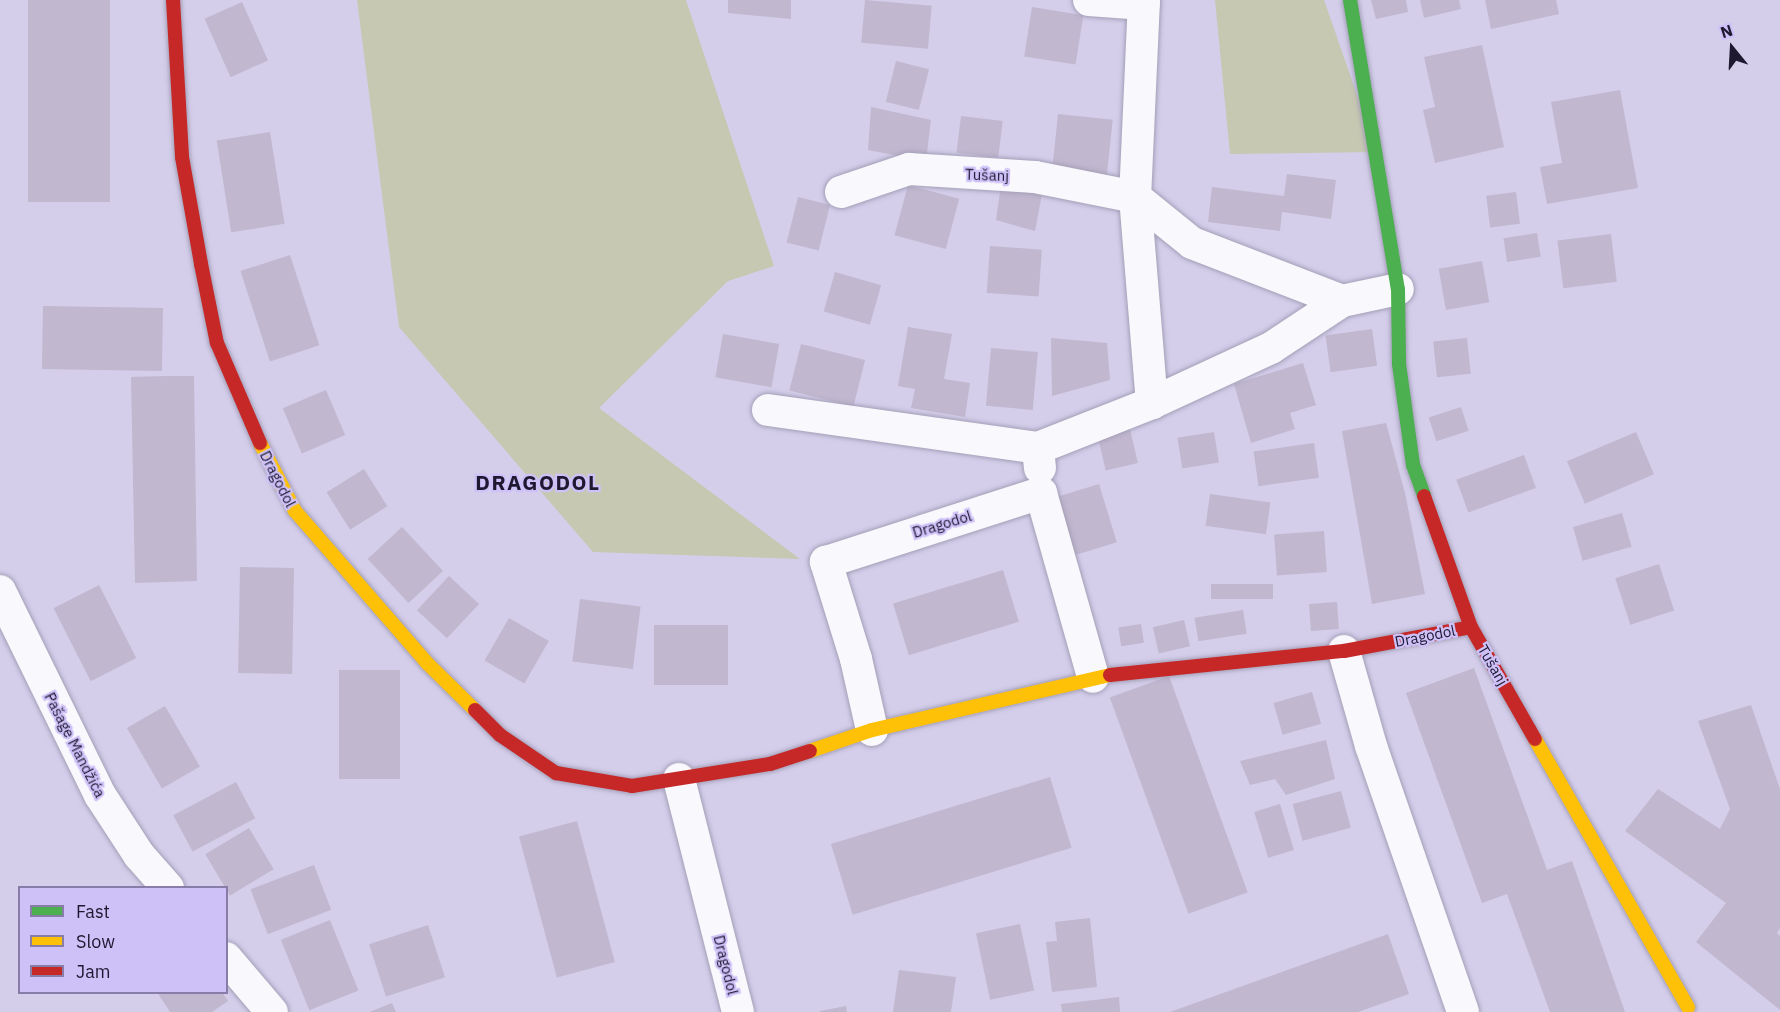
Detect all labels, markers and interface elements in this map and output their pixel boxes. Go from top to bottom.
north arrow [1702,18,1762,78]
text: N [1718,20,1735,42]
street label: Tušanj [965,165,1009,185]
street label: Dragodol [256,448,300,510]
district label: DRAGODOL [475,469,601,495]
street label: Dragodol [910,506,974,542]
street label: Dragodol [1393,621,1457,651]
street label: Tušanj [1474,641,1512,689]
street label: Pašage Mandžića [41,689,109,801]
legend [18,886,228,994]
text: Fast [76,900,110,923]
text: Slow [76,930,115,953]
street label: Dragodol [710,933,742,997]
text: Jam [76,960,111,983]

